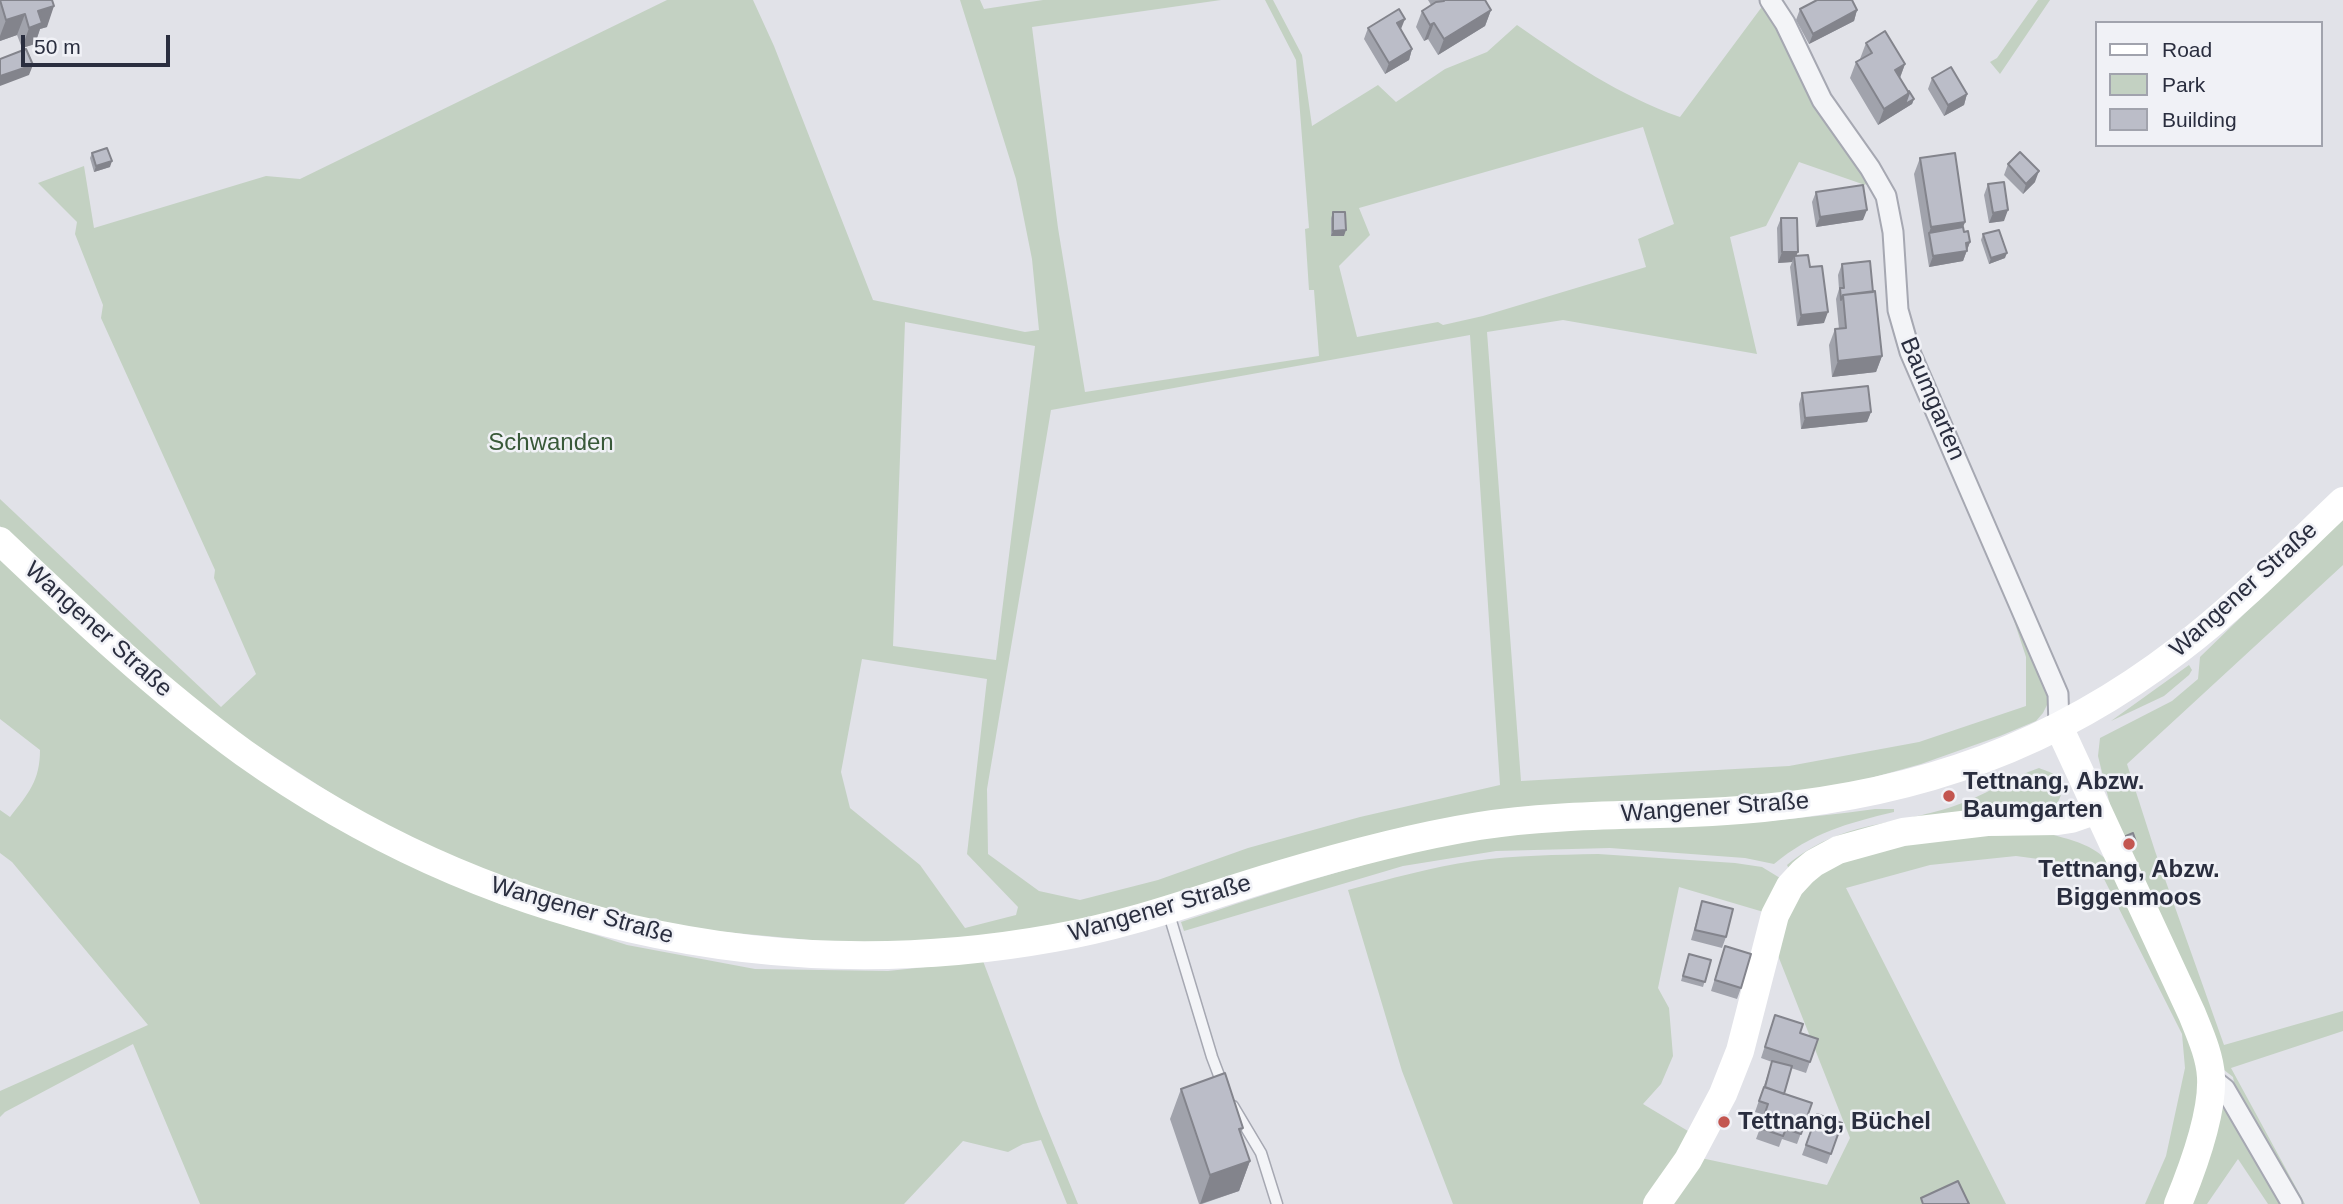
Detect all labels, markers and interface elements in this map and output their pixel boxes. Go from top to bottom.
scale bar [24,21,173,65]
legend [2094,21,2322,147]
text: 50 m [34,35,81,58]
text: Road [2162,38,2212,61]
text: Park [2162,73,2205,96]
text: Building [2162,108,2237,131]
street label: Baumgarten [1893,333,1971,465]
park label: Schwanden [488,429,614,457]
street label: Wangener Straße [2164,516,2324,664]
street label: Wangener Straße [18,556,178,704]
place label: Tettnang, Abzw. Baumgarten [1963,768,2144,824]
street label: Wangener Straße [1620,787,1810,829]
marker: Tettnang, Abzw. Baumgarten [1941,788,1957,804]
marker: Tettnang, Abzw. Biggenmoos [2121,836,2137,852]
place label: Tettnang, Abzw. Biggenmoos [2038,856,2220,912]
street label: Wangener Straße [1065,869,1255,949]
street label: Wangener Straße [487,871,677,951]
place label: Tettnang, Büchel [1738,1108,1931,1136]
marker: Tettnang, Büchel [1716,1114,1732,1130]

